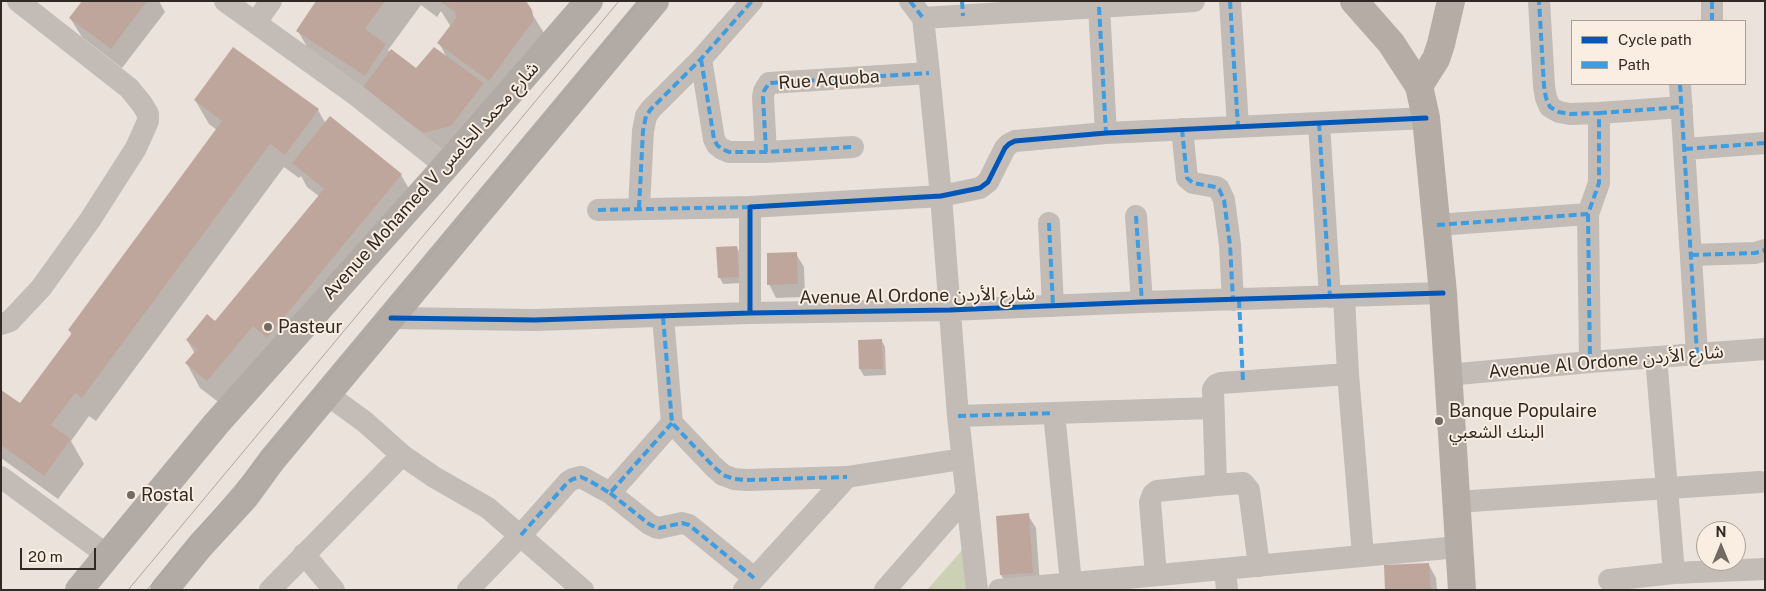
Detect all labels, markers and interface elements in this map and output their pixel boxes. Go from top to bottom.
legend [1571,20,1746,85]
text: Cycle path [1618,31,1692,48]
text: Path [1618,56,1650,73]
street label: Avenue Mohamed V شارع محمد الخامس [318,58,544,304]
street label: Rue Aquoba [778,66,880,94]
street label: Avenue Al Ordone شارع الأردن [799,283,1035,309]
place label: Pasteur [278,316,343,338]
marker: Pasteur [262,321,274,333]
street label: Avenue Al Ordone شارع الأردن [1488,341,1724,383]
place label: Banque Populaire البنك الشعبي [1449,400,1597,442]
marker: Banque Populaire البنك الشعبي [1433,415,1445,427]
place label: Rostal [141,484,194,506]
marker: Rostal [125,489,137,501]
north arrow [1696,521,1746,571]
text: N [1716,524,1726,540]
scale bar [22,538,99,570]
text: 20 m [28,548,63,565]

